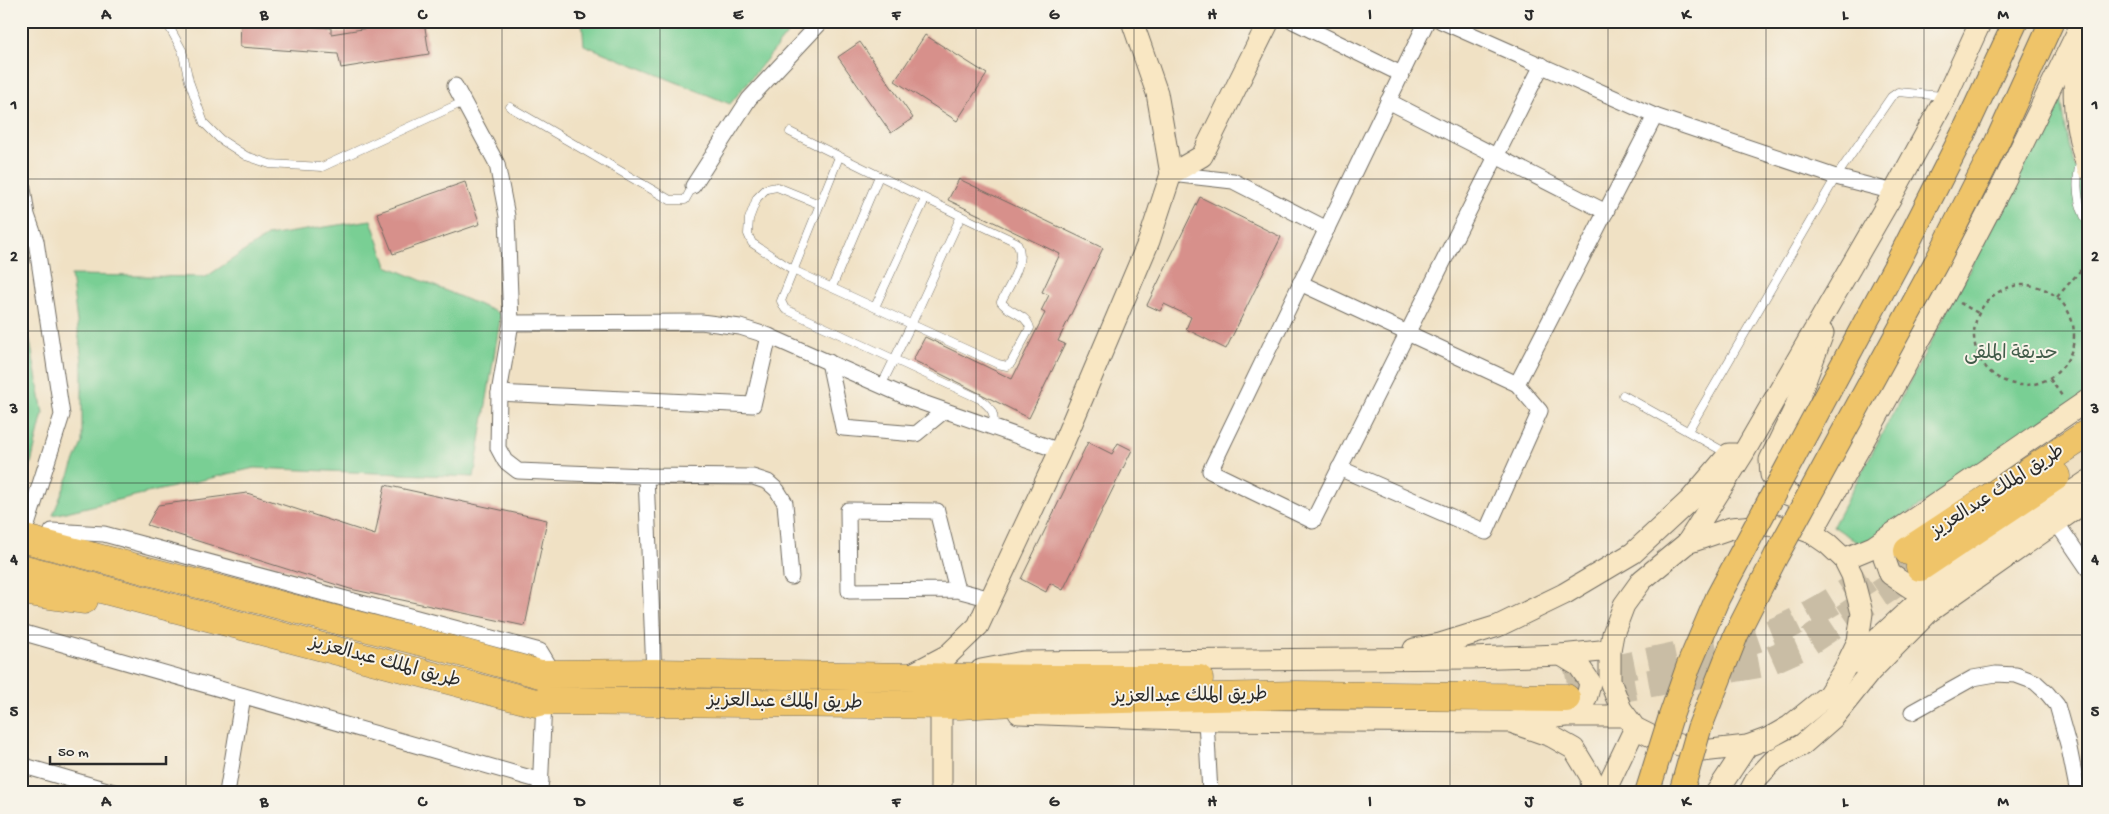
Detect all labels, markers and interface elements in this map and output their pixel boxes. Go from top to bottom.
text: A [100,7,112,26]
text: B [259,7,269,26]
text: C [417,7,428,26]
text: D [573,7,586,26]
text: E [733,7,744,26]
text: F [891,7,902,26]
text: G [1049,7,1060,26]
text: H [1207,7,1217,26]
text: I [1368,7,1372,26]
text: J [1524,7,1535,26]
text: K [1681,7,1693,26]
text: L [1842,7,1849,26]
text: M [1997,7,2009,26]
text: 1 [10,97,17,116]
text: 1 [2091,97,2098,116]
text: 2 [10,249,18,268]
text: 2 [2091,249,2099,268]
park label: حديقة الملقى [1964,343,2058,366]
text: 3 [9,401,18,420]
text: 3 [2090,401,2099,420]
street label: طريق الملك عبدالعزيز [1925,440,2069,545]
text: 4 [9,552,18,571]
text: 4 [2090,552,2099,571]
street label: طريق الملك عبدالعزيز [305,631,463,694]
street label: طريق الملك عبدالعزيز [1110,684,1268,710]
street label: طريق الملك عبدالعزيز [705,690,863,716]
text: 5 [10,704,19,723]
text: 5 [2091,704,2100,723]
scale bar [50,734,166,766]
text: 50 m [58,744,89,762]
text: A [100,794,112,813]
text: B [259,794,269,813]
text: C [417,794,428,813]
text: D [573,794,586,813]
text: E [733,794,744,813]
text: F [891,794,902,813]
text: G [1049,794,1060,813]
text: H [1207,794,1217,813]
text: I [1368,794,1372,813]
text: J [1524,794,1535,813]
text: K [1681,794,1693,813]
text: L [1842,794,1849,813]
text: M [1997,794,2009,813]

